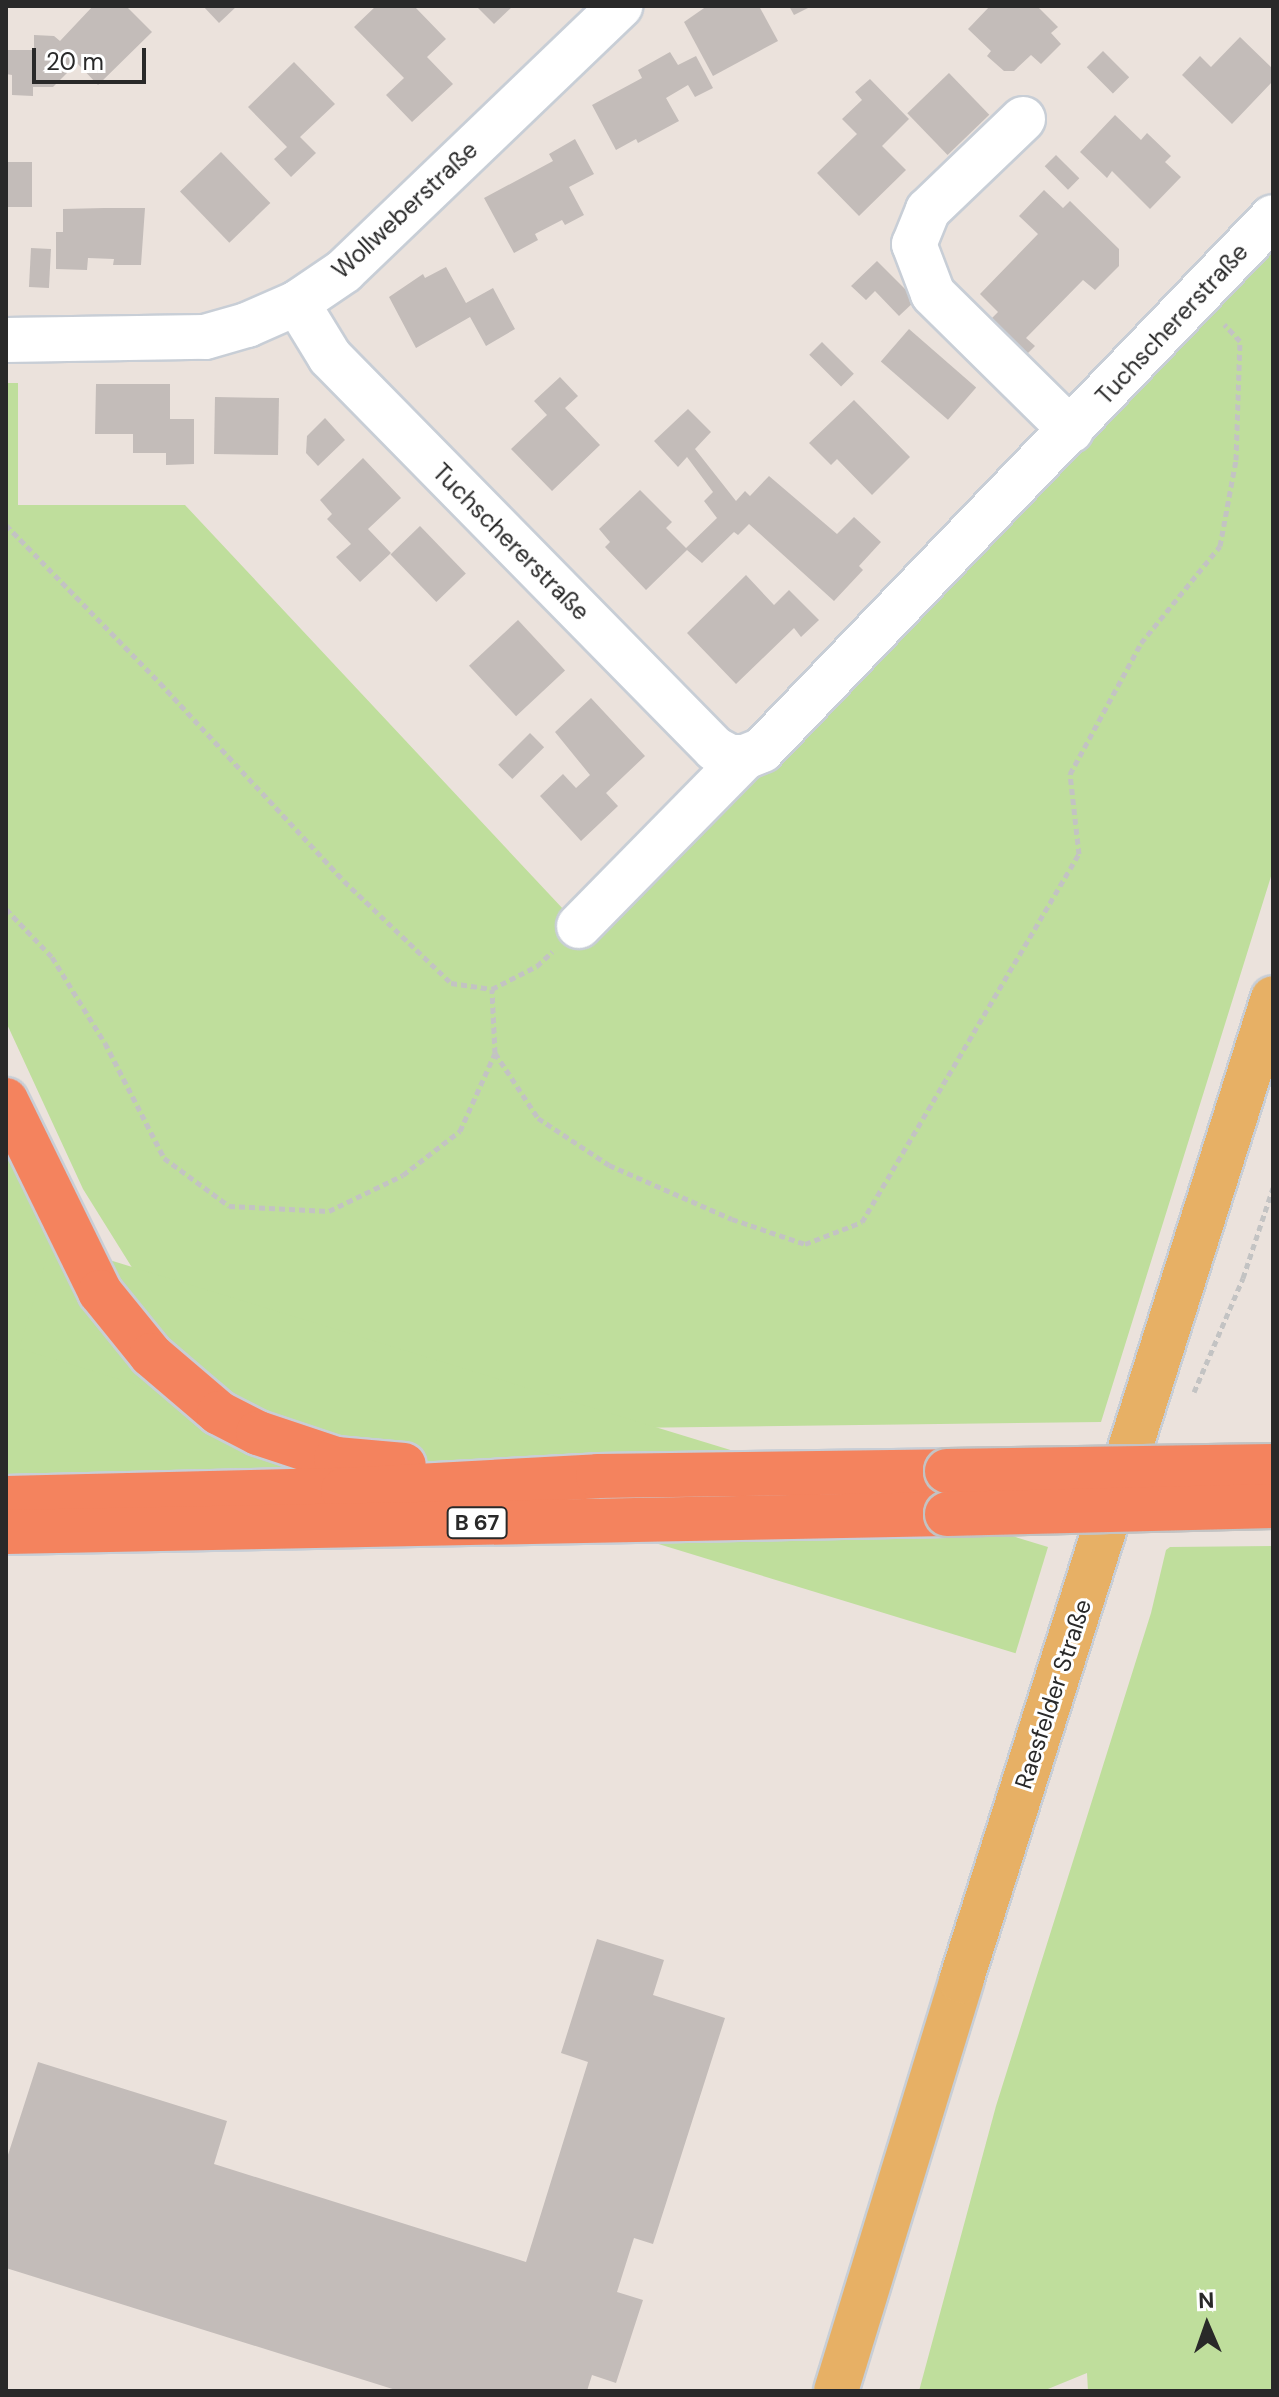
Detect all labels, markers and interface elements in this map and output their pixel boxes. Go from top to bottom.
scale bar [36,32,150,82]
text: 20 m [46,46,104,77]
street label: Wollweberstraße [326,135,484,285]
street label: Tuchschererstraße [1090,237,1254,411]
street label: Tuchschererstraße [427,458,595,626]
road number: B 67 [445,1505,509,1541]
street label: Raesfelder Straße [1009,1596,1097,1792]
north arrow [1167,2285,1247,2365]
text: N [1198,2286,1215,2315]

